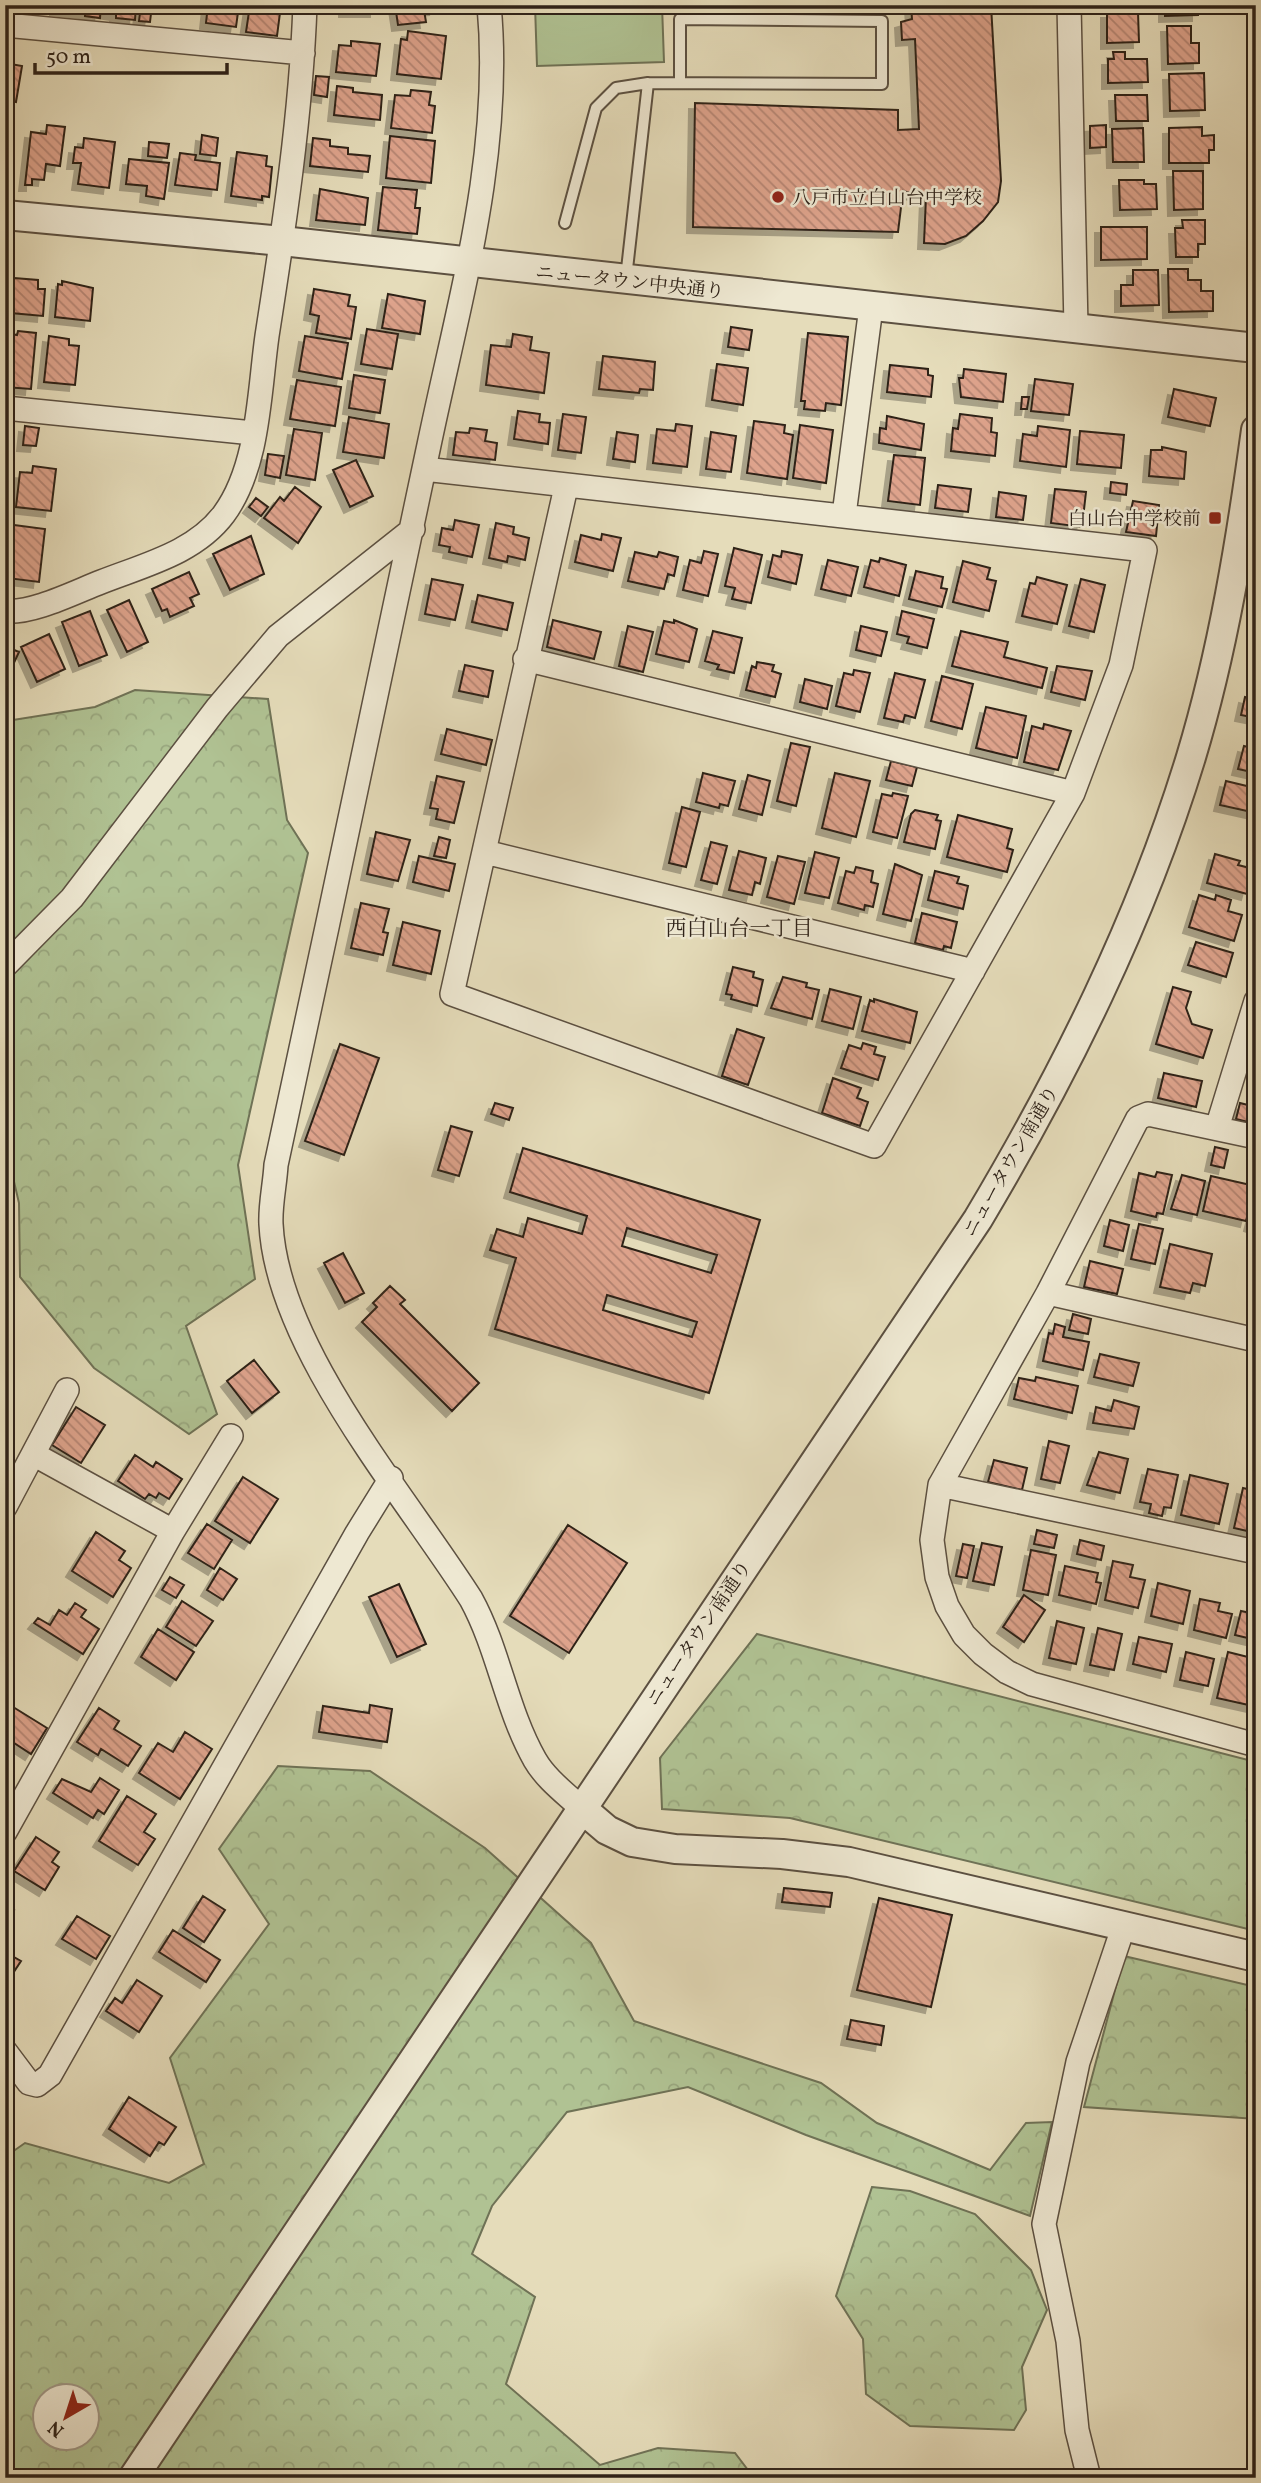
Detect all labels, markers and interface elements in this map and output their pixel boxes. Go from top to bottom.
scale bar [35,32,228,76]
text: 50 m [46,43,91,72]
place label: 八戸市立白山台中学校 [792,186,982,212]
marker: 八戸市立白山台中学校 [770,189,786,205]
street label: ニュータウン中央通り [534,260,726,306]
place label: 白山台中学校前 [1068,507,1201,533]
marker: 白山台中学校前 [1207,510,1223,526]
district label: 西白山台一丁目 [666,915,813,944]
street label: ニュータウン南通り [958,1081,1066,1243]
street label: ニュータウン南通り [641,1556,758,1712]
north arrow [32,2382,102,2452]
text: N [43,2414,70,2443]

